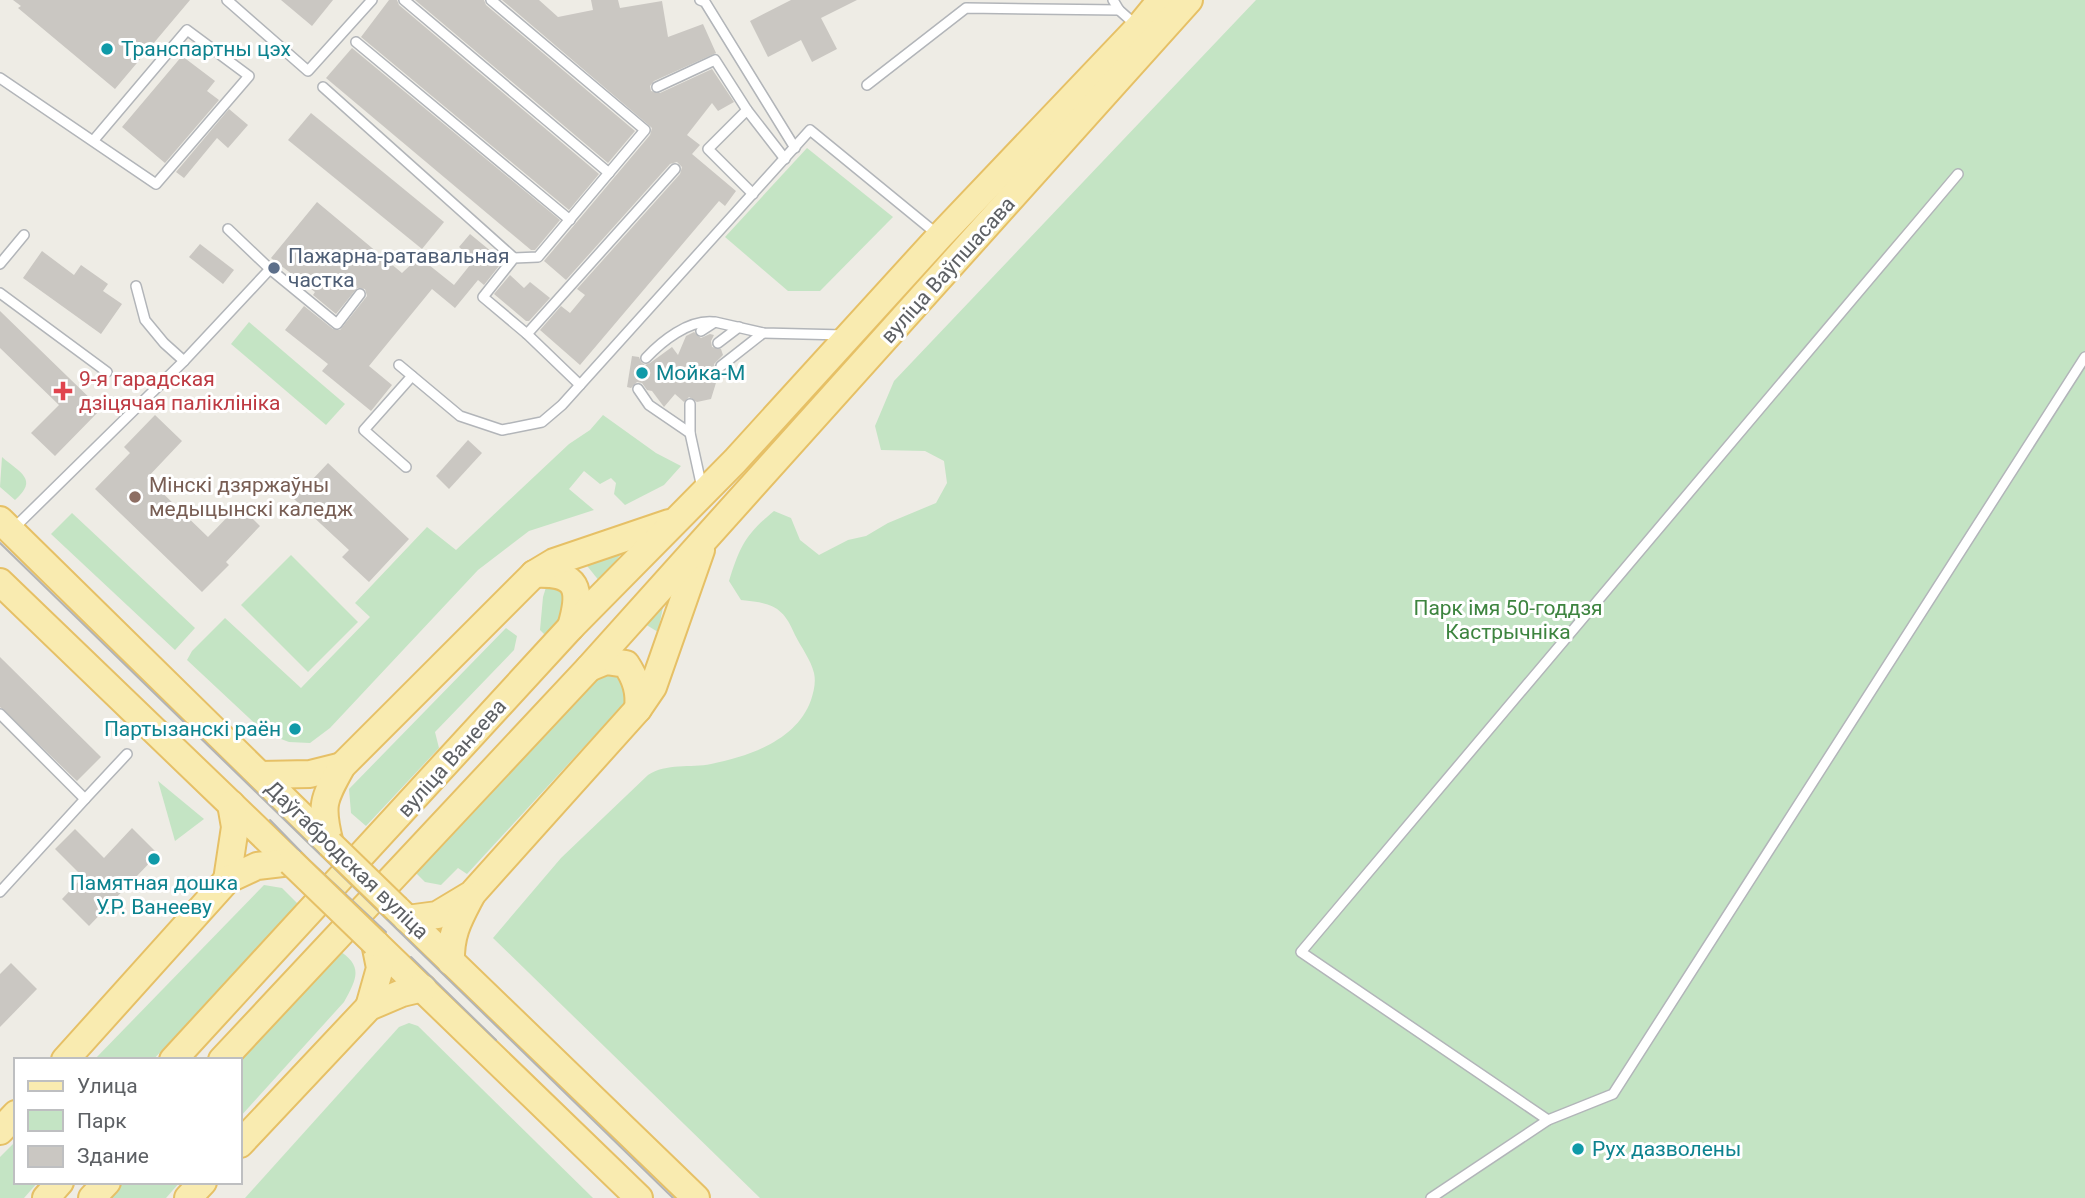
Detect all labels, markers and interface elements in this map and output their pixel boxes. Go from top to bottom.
place label: Транспартны цэх [121,37,291,61]
marker: Транспартны цэх [99,41,115,57]
street label: вуліца Ваўпшасава [876,192,1020,348]
place label: Пажарна-ратавальная частка [288,244,509,292]
marker: Пажарна-ратавальная частка [266,260,282,276]
place label: Мойка-М [656,361,745,385]
marker: Мойка-М [634,365,650,381]
place label: 9-я гарадская дзіцячая паліклініка [79,367,281,415]
marker: 9-я гарадская дзіцячая паліклініка [53,381,73,401]
place label: Мінскі дзяржаўны медыцынскі каледж [149,473,353,521]
marker: Мінскі дзяржаўны медыцынскі каледж [127,489,143,505]
park label: Парк імя 50-годдзя Кастрычніка [1413,596,1603,644]
street label: вуліца Ванеева [393,694,511,822]
place label: Партызанскі раён [104,717,281,741]
marker: Партызанскі раён [287,721,303,737]
street label: Даўгабродская вуліца [260,776,434,944]
marker: Памятная дошка У.Р. Ванееву [146,851,162,867]
place label: Памятная дошка У.Р. Ванееву [70,871,238,919]
legend [14,1058,242,1184]
text: Улица [77,1074,138,1098]
text: Парк [77,1109,127,1133]
place label: Рух дазволены [1592,1137,1741,1161]
marker: Рух дазволены [1570,1141,1586,1157]
text: Здание [77,1144,149,1168]

